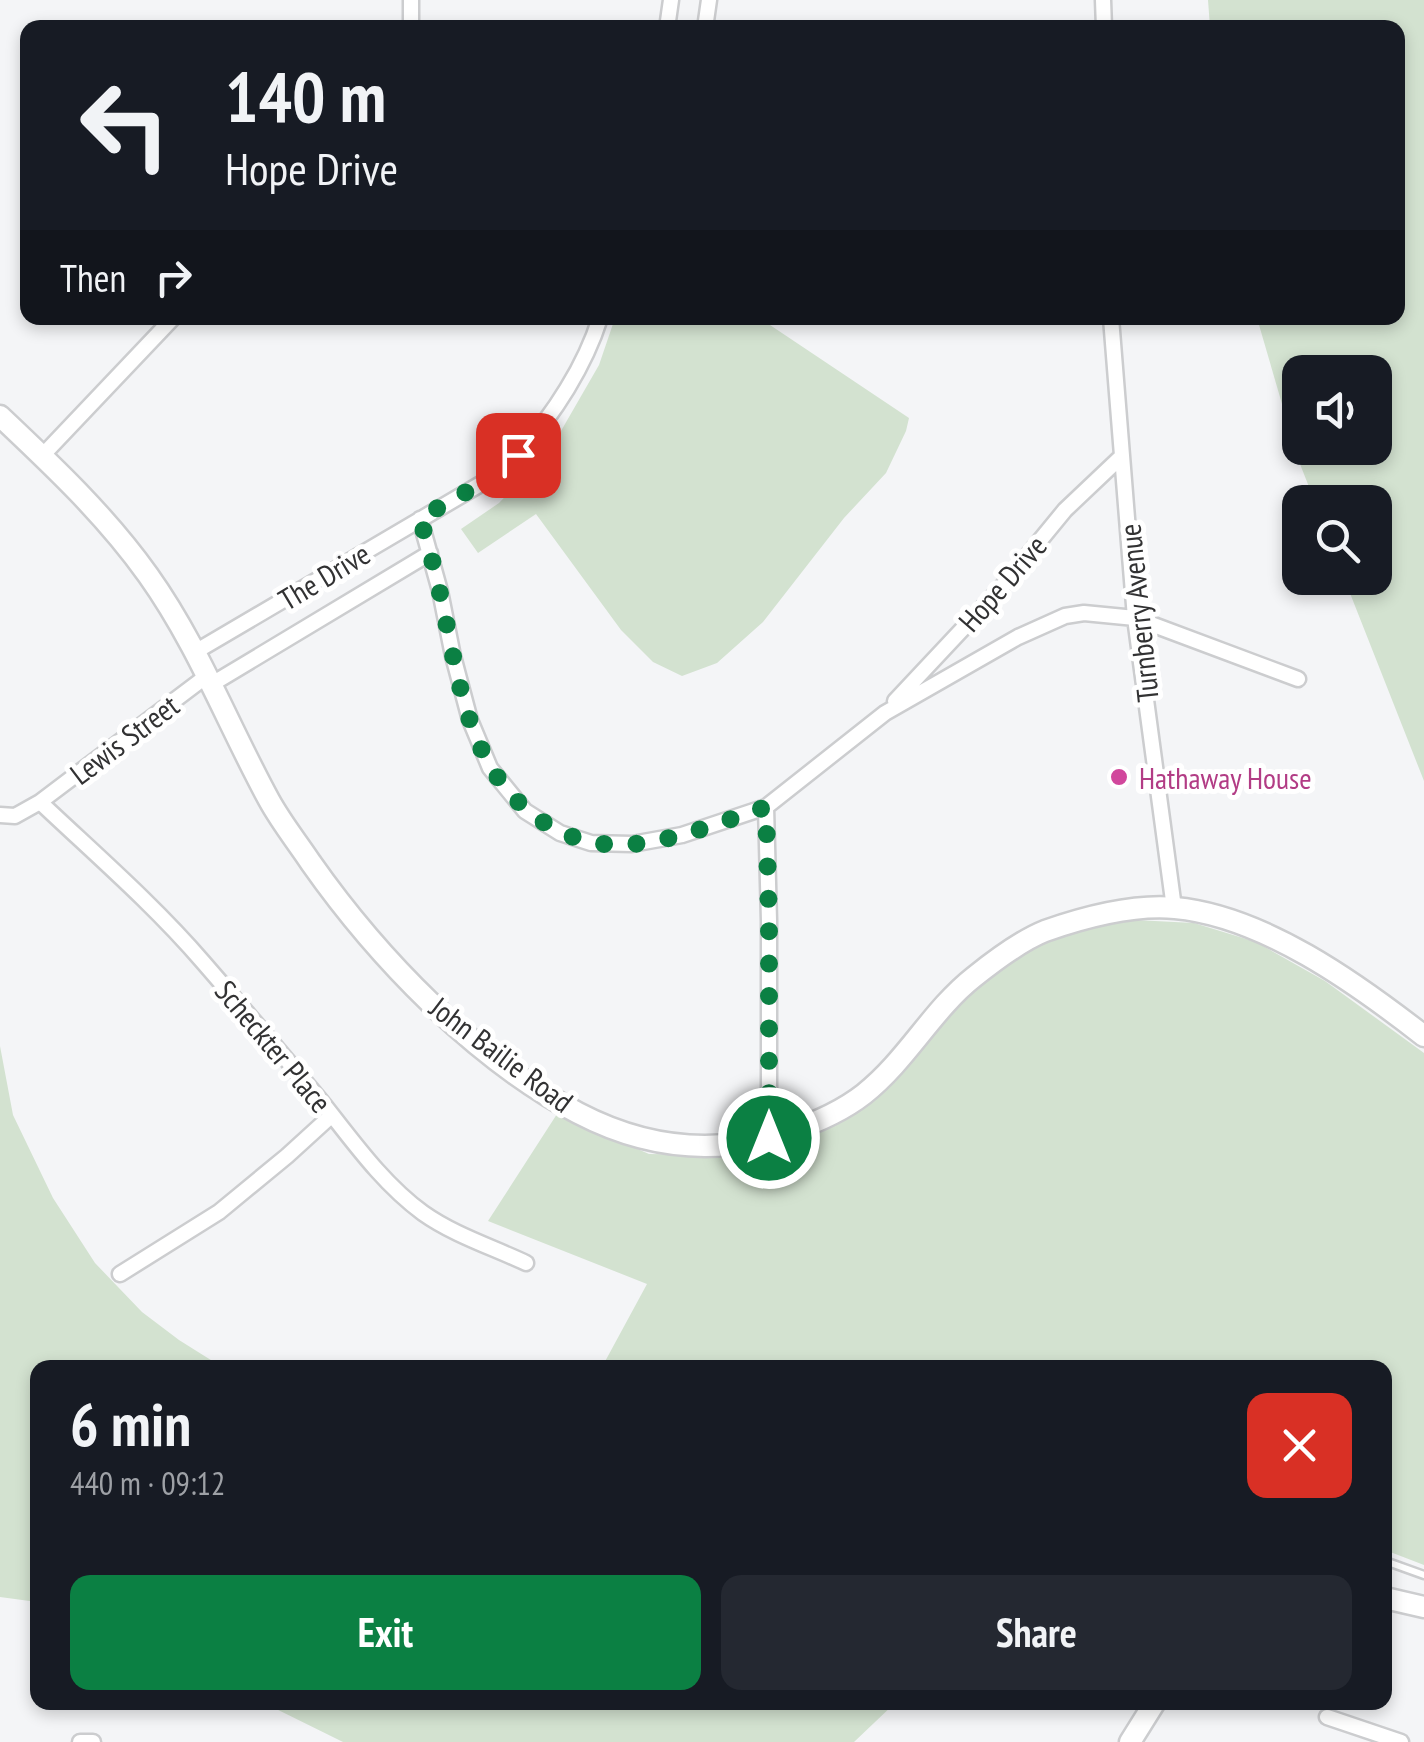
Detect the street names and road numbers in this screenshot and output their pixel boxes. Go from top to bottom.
street label: Turnberry Avenue [1109,522,1167,704]
street label: Hope Drive [949,527,1055,639]
street label: The Drive [271,534,377,618]
street label: Lewis Street [62,685,187,793]
street label: Scheckter Place [207,972,341,1120]
street label: John Bailie Road [422,987,581,1120]

